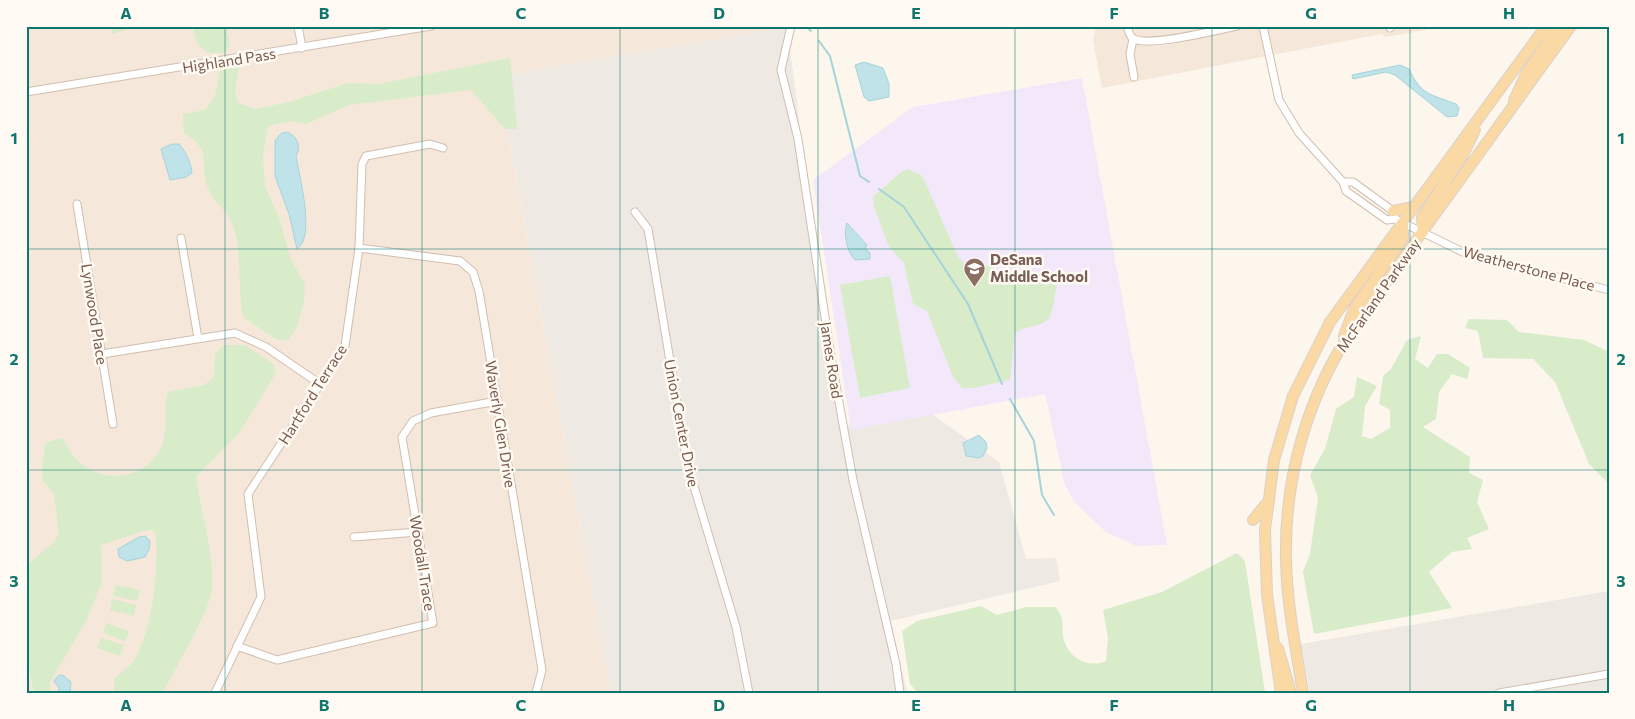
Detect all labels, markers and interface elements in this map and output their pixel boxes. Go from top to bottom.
text: A [120,3,132,22]
text: B [319,3,330,22]
text: C [516,3,527,22]
text: D [713,3,725,22]
text: E [911,3,921,22]
text: F [1109,3,1119,22]
text: G [1305,3,1317,22]
text: H [1503,3,1515,22]
street label: Highland Pass [181,44,277,76]
text: 1 [10,128,18,147]
text: 1 [1617,128,1625,147]
street label: McFarland Parkway [1332,235,1424,355]
street label: Weatherstone Place [1461,242,1597,294]
place label: DeSana Middle School [990,250,1088,285]
school or university icon: DeSana Middle School [962,256,986,287]
street label: Lynwood Place [78,262,112,366]
street label: James Road [817,320,847,400]
street label: Hartford Terrace [274,341,350,447]
text: 2 [9,349,19,368]
text: 2 [1616,349,1626,368]
street label: Union Center Drive [661,358,703,488]
street label: Waverly Glen Drive [482,359,520,489]
street label: Woodall Trace [407,514,439,612]
text: 3 [9,571,19,590]
text: 3 [1616,571,1626,590]
text: A [120,695,132,714]
text: B [319,695,330,714]
text: C [516,695,527,714]
text: D [713,695,725,714]
text: E [911,695,921,714]
text: F [1109,695,1119,714]
text: G [1305,695,1317,714]
text: H [1503,695,1515,714]

